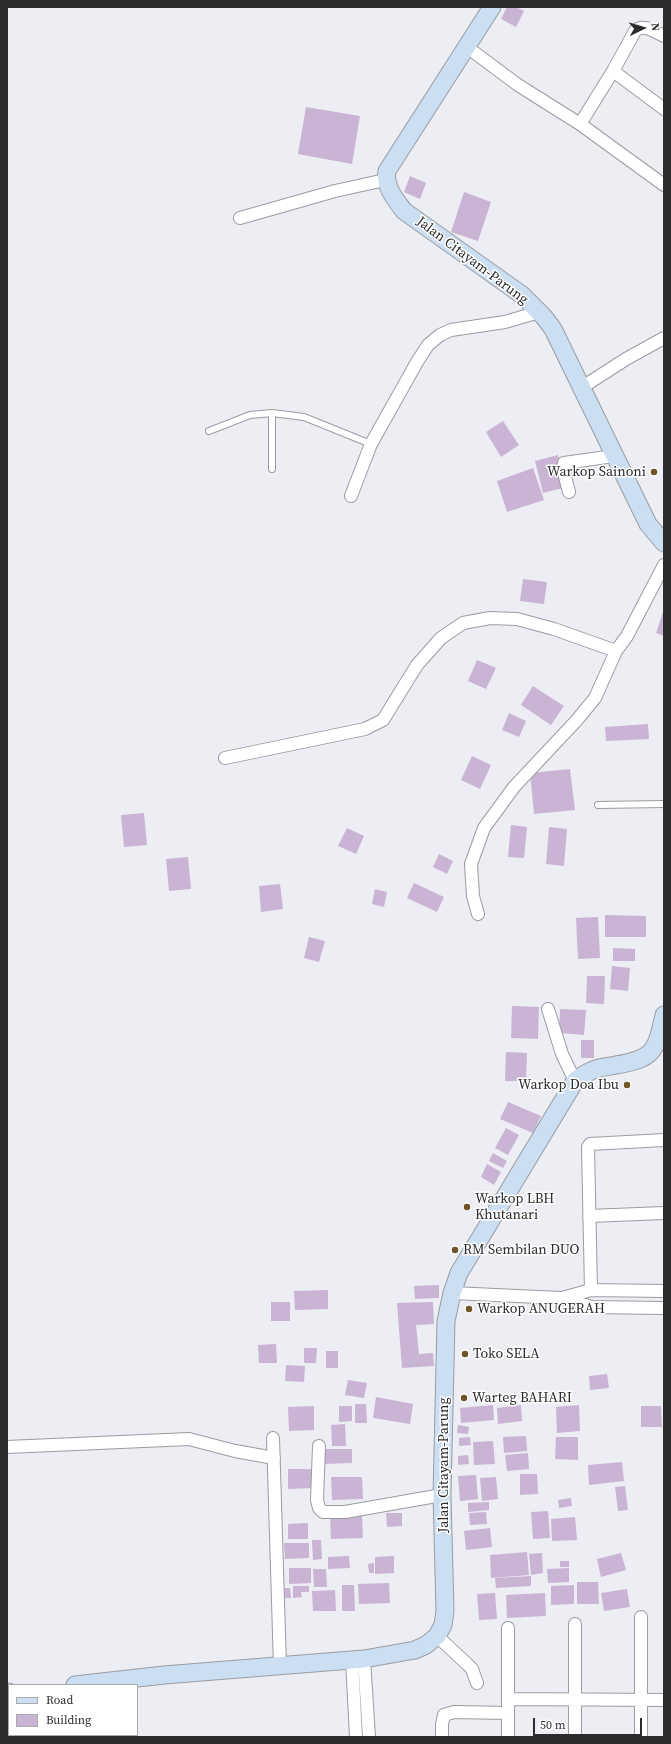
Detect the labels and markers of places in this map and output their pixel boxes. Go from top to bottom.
place label: Warkop Sainoni [547,464,646,480]
marker: Warkop Sainoni [649,467,659,477]
place label: Warkop Doa Ibu [518,1077,619,1093]
marker: Warkop Doa Ibu [622,1080,632,1090]
place label: Warkop LBH Khutanari [475,1191,554,1224]
marker: Warkop LBH Khutanari [462,1202,472,1212]
place label: RM Sembilan DUO [463,1242,579,1258]
marker: RM Sembilan DUO [450,1245,460,1255]
place label: Warkop ANUGERAH [477,1301,605,1317]
marker: Warkop ANUGERAH [464,1304,474,1314]
place label: Toko SELA [473,1346,539,1362]
marker: Toko SELA [460,1349,470,1359]
place label: Warteg BAHARI [472,1390,572,1406]
marker: Warteg BAHARI [459,1393,469,1403]

